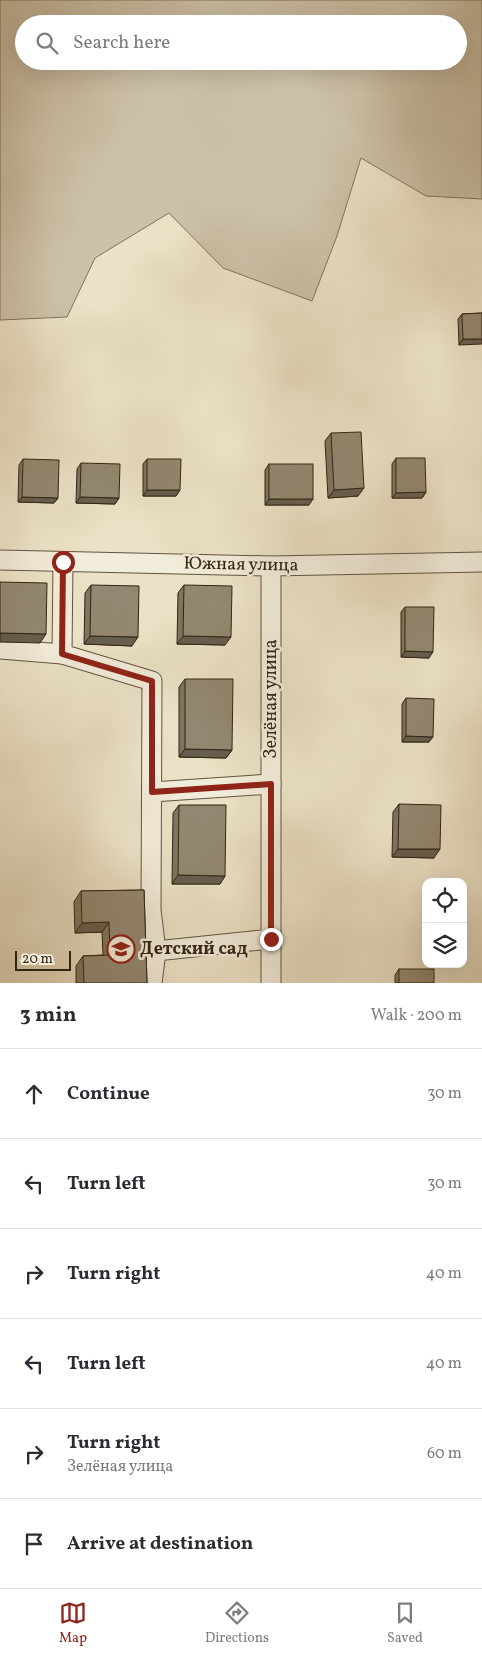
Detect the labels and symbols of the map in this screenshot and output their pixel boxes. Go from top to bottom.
route start [52,551,75,574]
street label: Южная улица [183,551,299,579]
street label: Зелёная улица [259,639,284,759]
route end [260,928,283,951]
school or university icon: Детский сад [106,934,136,964]
place label: Детский сад [140,937,248,962]
scale bar [15,948,71,971]

